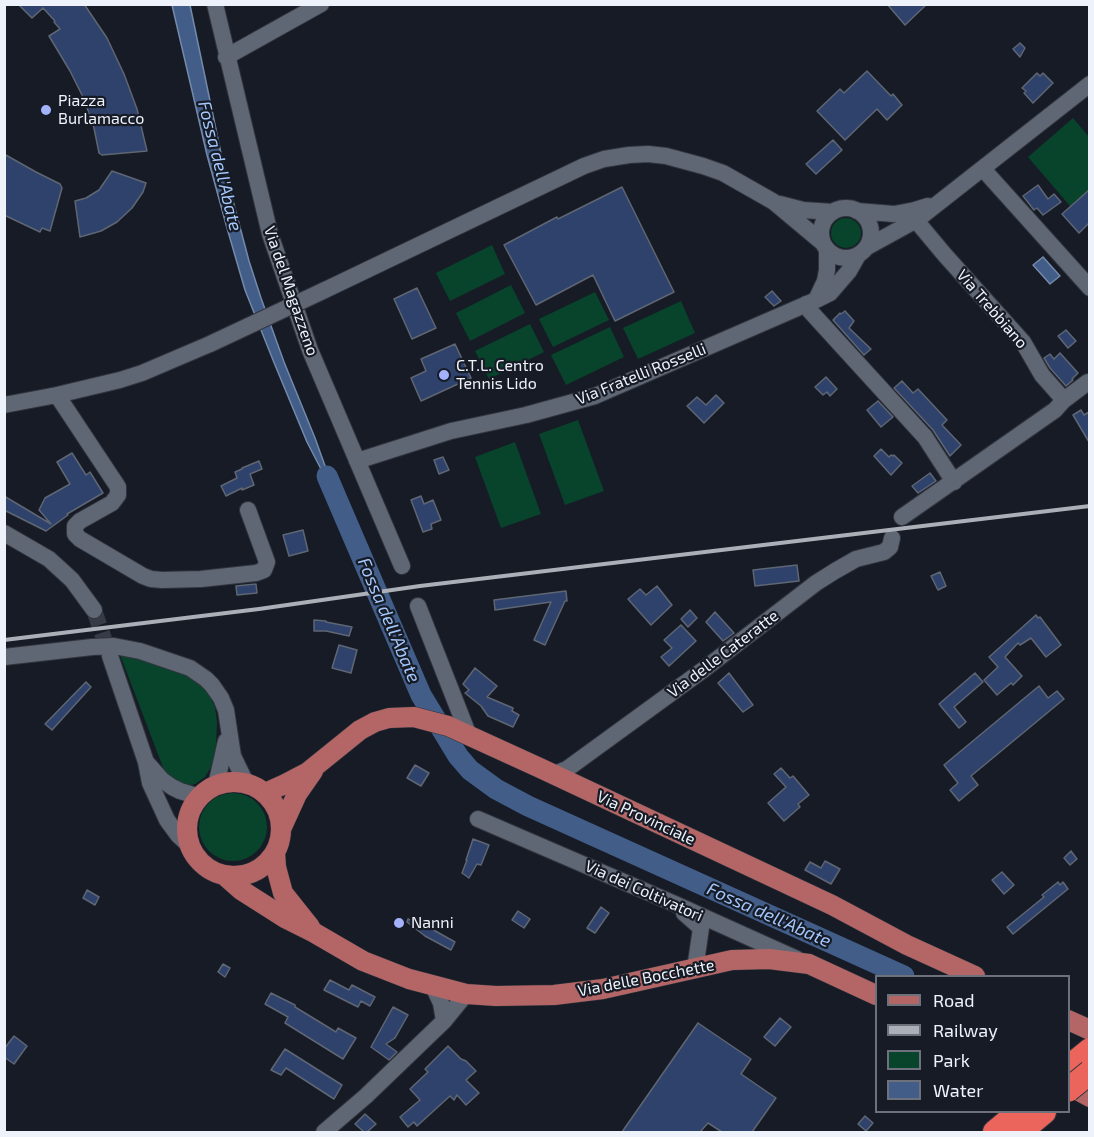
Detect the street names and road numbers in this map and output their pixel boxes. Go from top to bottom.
street label: Via del Magazzeno [260,224,322,358]
street label: Via Trebbiano [953,266,1031,352]
street label: Via Fratelli Rosselli [573,339,709,409]
street label: Via delle Cateratte [664,606,782,702]
street label: Via Provinciale [594,787,698,849]
street label: Via dei Coltivatori [582,856,706,926]
street label: Via delle Bocchette [576,955,716,1001]

